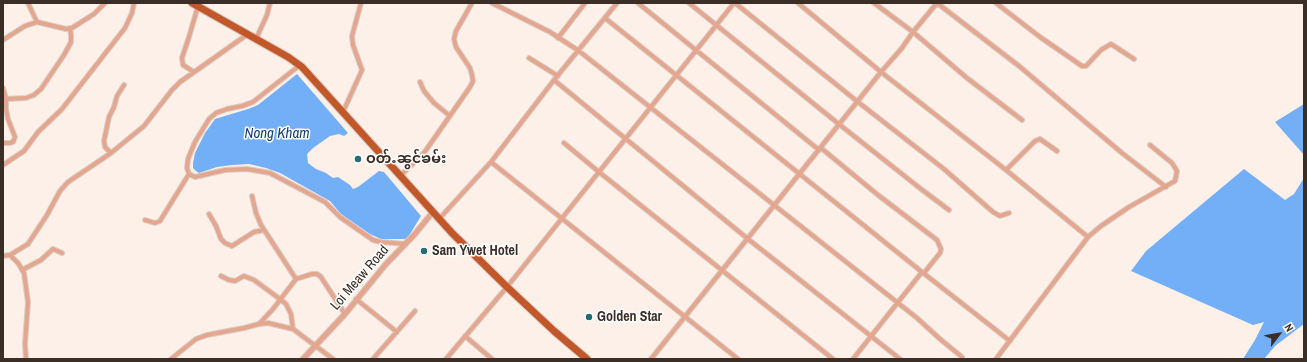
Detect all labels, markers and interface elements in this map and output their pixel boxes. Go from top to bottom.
water label: Nong Kham [245,125,309,143]
place label: ဝတ်ႉၼွင်ၶမ်း [366,151,446,167]
marker: ဝတ်ႉၼွင်ၶမ်း [353,154,363,164]
street label: Loi Meaw Road [327,242,393,314]
place label: Sam Ywet Hotel [432,243,518,259]
marker: Sam Ywet Hotel [419,246,429,256]
place label: Golden Star [597,309,662,325]
marker: Golden Star [584,312,594,322]
north arrow [1259,314,1299,354]
text: N [1282,321,1297,334]

